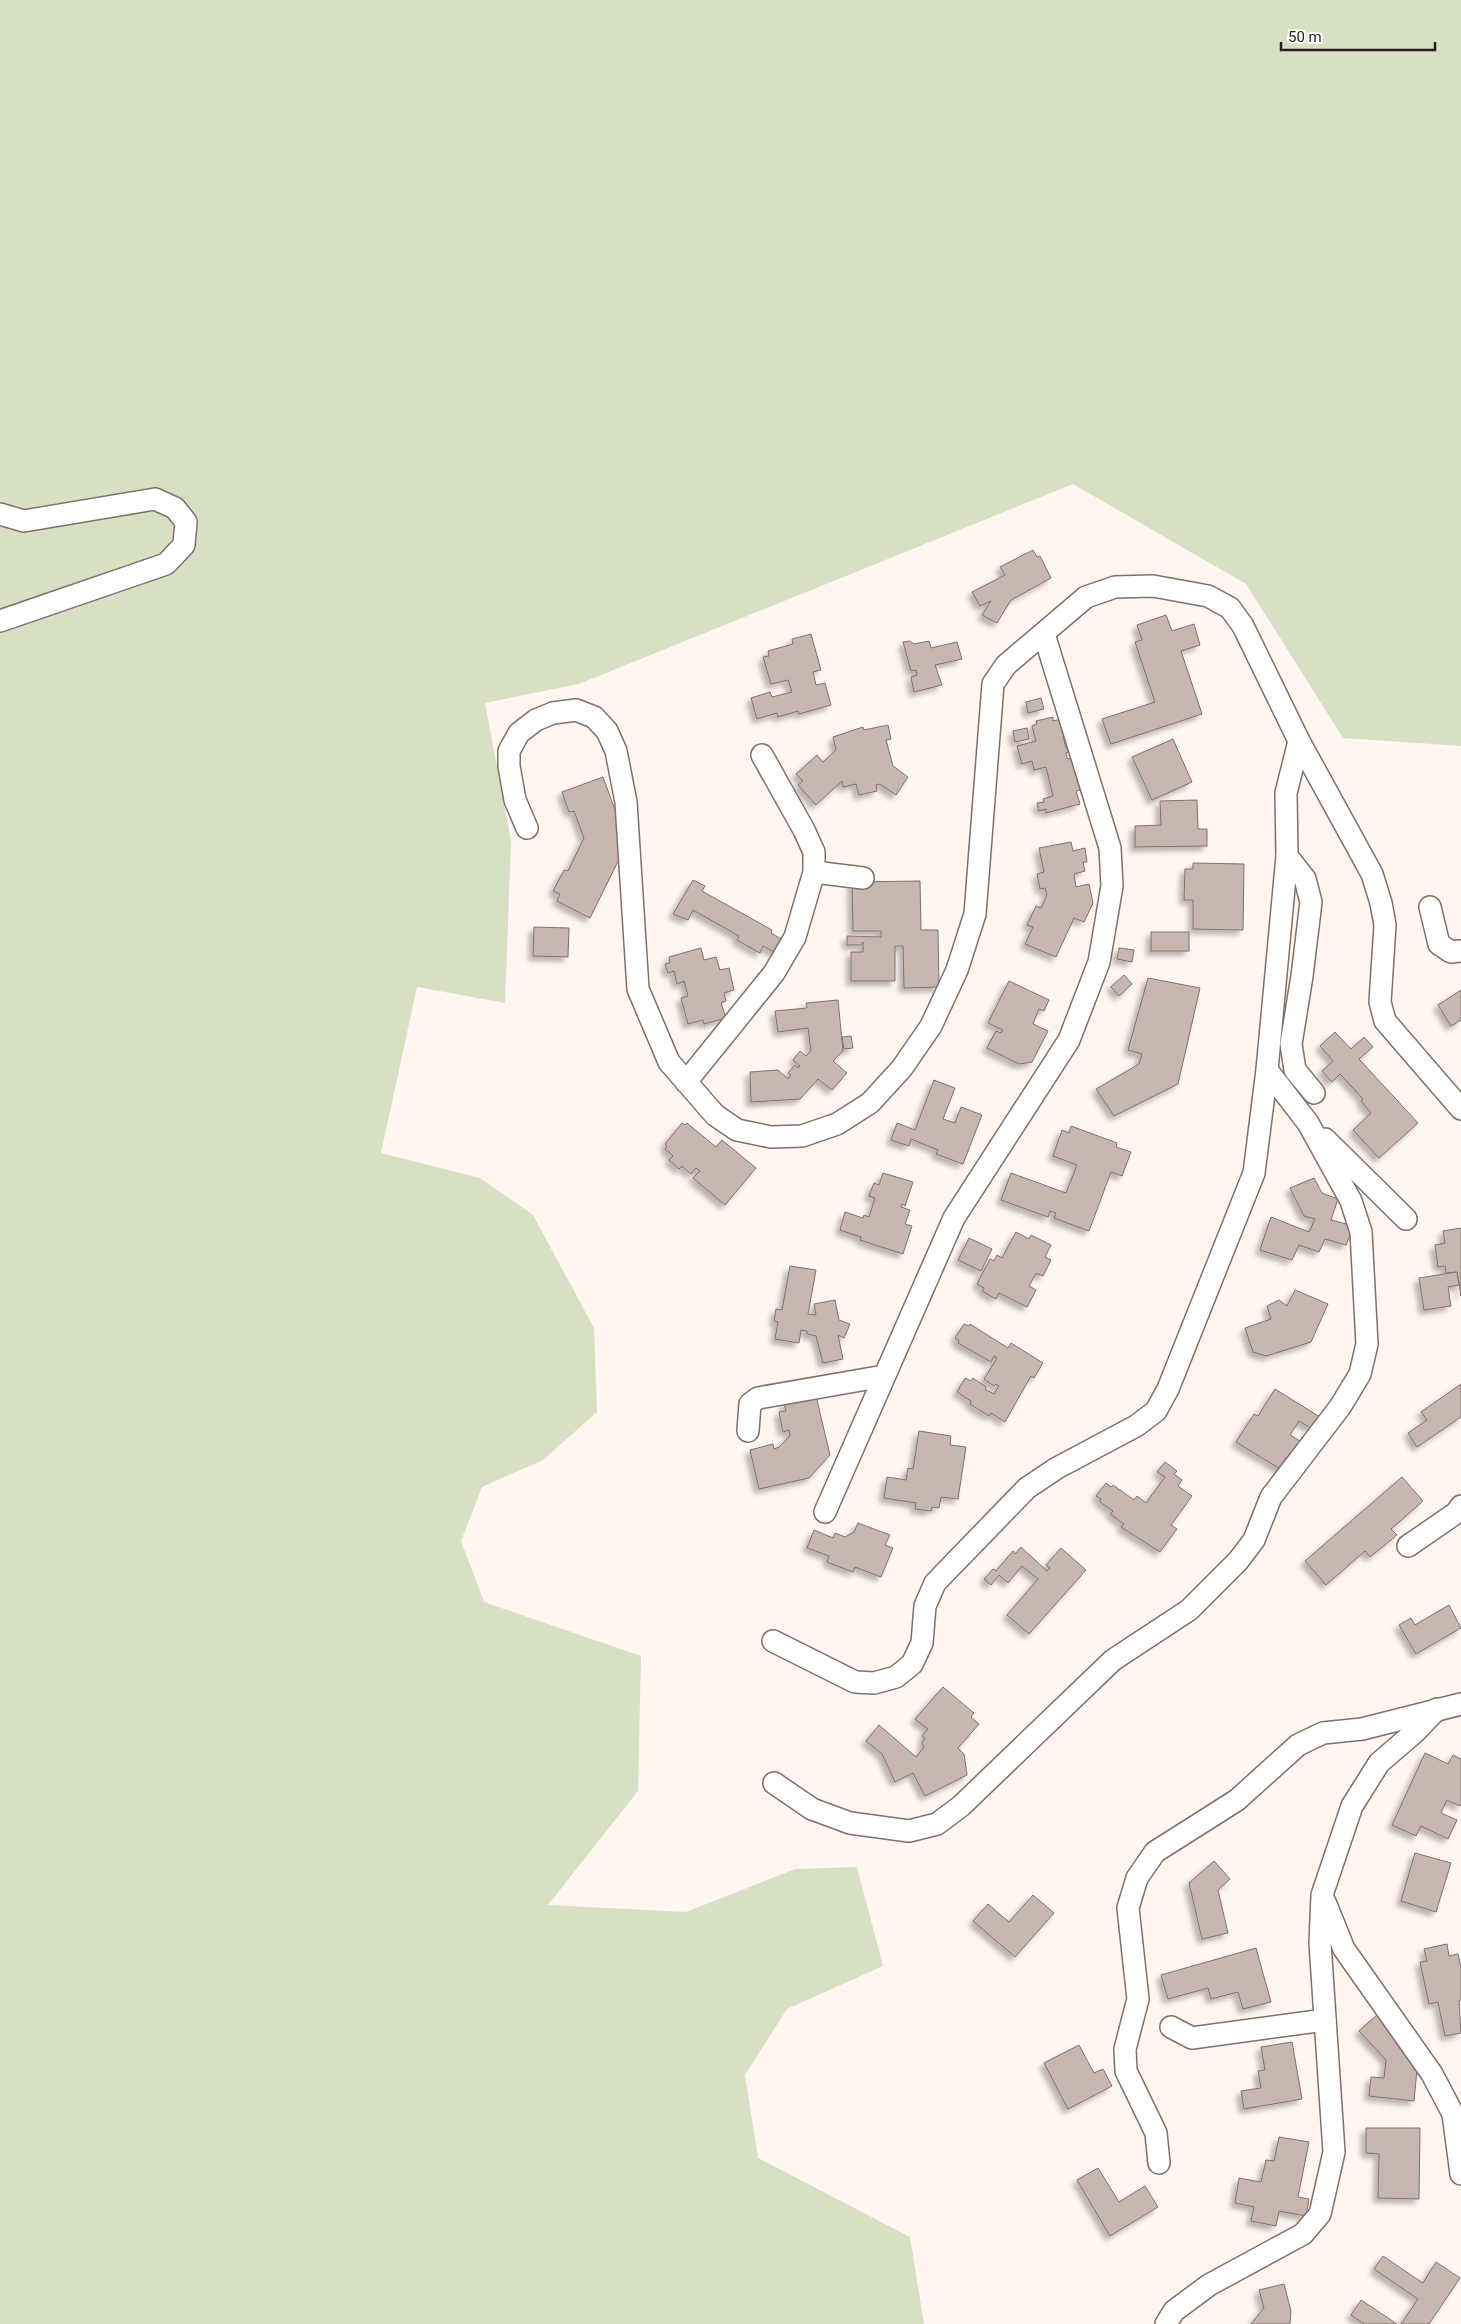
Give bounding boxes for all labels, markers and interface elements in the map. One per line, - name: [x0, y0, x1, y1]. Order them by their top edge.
- scale bar: [1281, 20, 1435, 52]
- text: 50 m: [1288, 28, 1322, 46]

